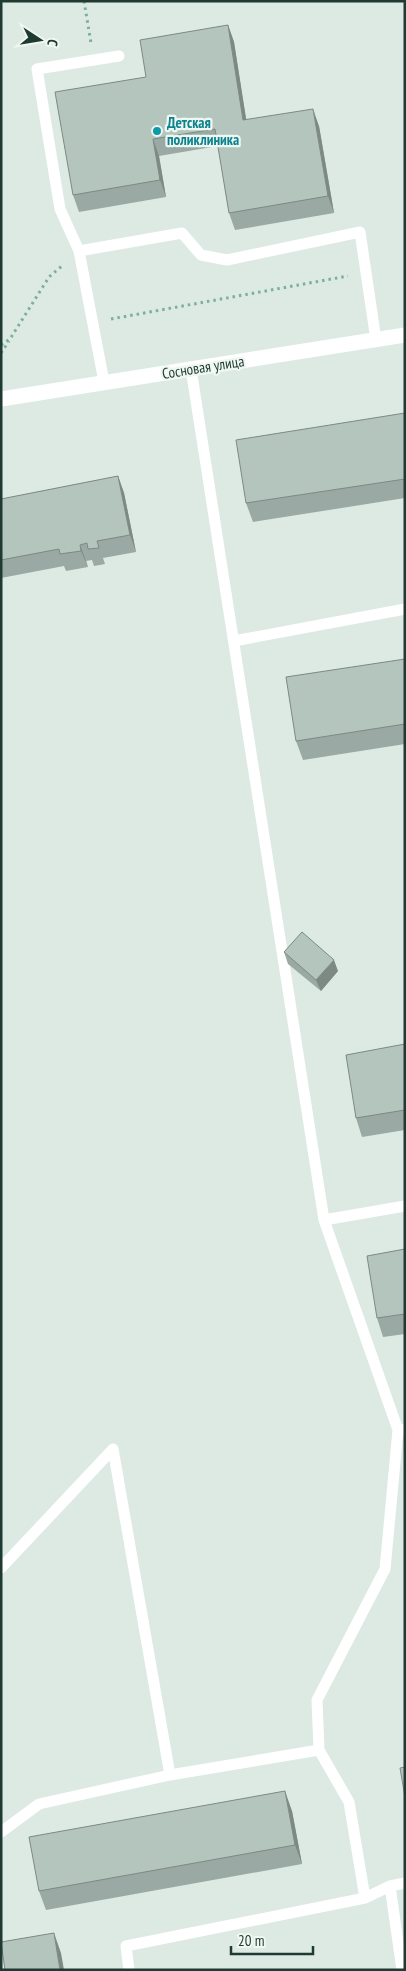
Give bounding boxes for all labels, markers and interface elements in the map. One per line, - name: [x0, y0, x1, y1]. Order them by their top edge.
- north arrow: [15, 15, 65, 65]
- text: С: [43, 38, 62, 48]
- place label: Детская поликлиника: [167, 113, 239, 149]
- marker: Детская поликлиника: [151, 125, 163, 137]
- street label: Сосновая улица: [161, 351, 245, 383]
- scale bar: [231, 1924, 314, 1956]
- text: 20 m: [238, 1931, 264, 1950]

